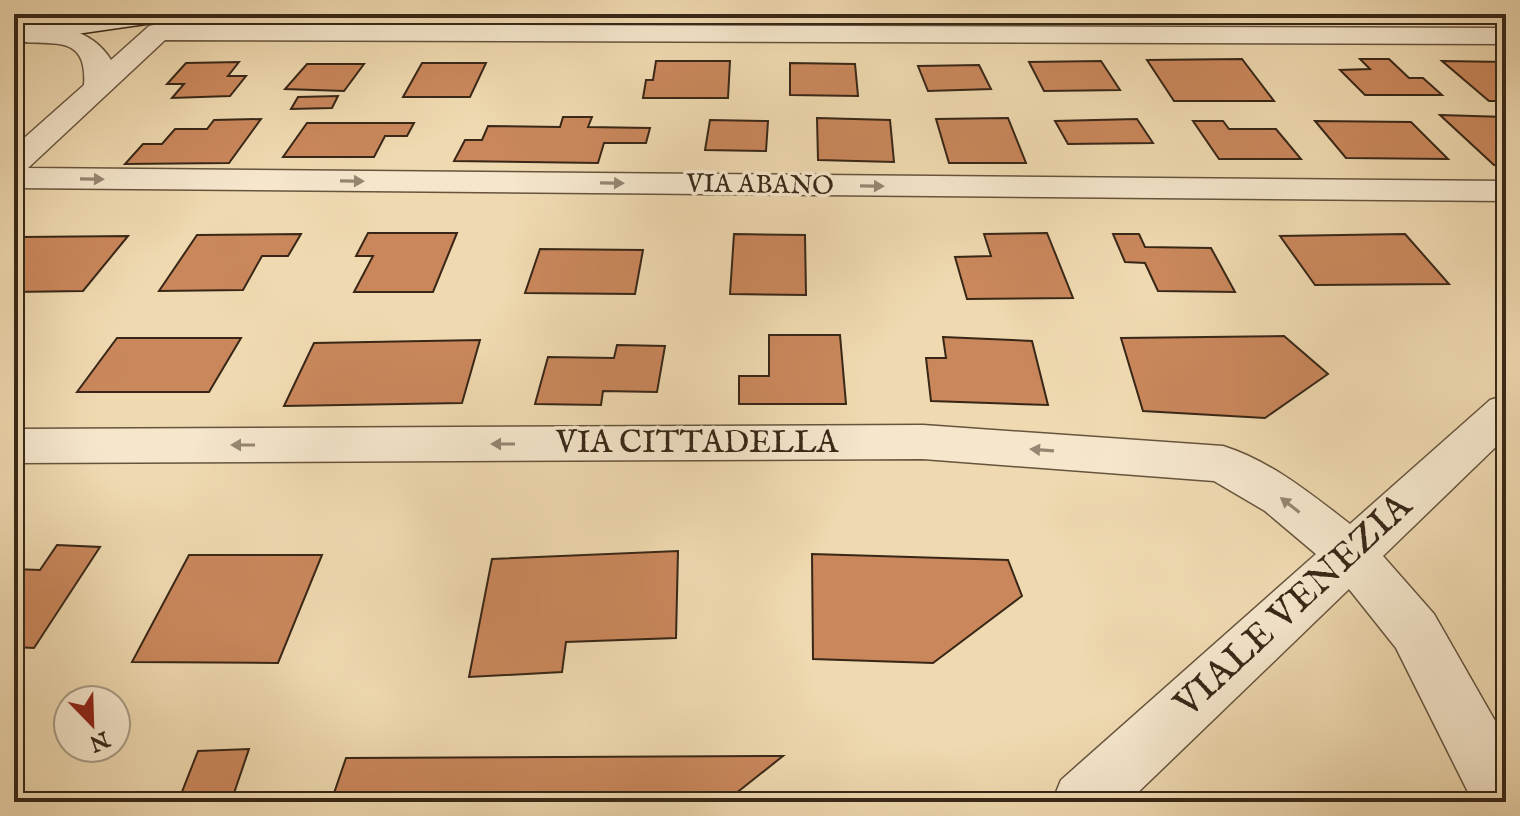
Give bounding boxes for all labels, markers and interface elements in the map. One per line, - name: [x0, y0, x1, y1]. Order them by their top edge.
- street label: VIA ABANO: [685, 167, 834, 203]
- one-way arrow: [80, 173, 105, 185]
- one-way arrow: [340, 175, 365, 187]
- one-way arrow: [600, 177, 625, 190]
- one-way arrow: [860, 180, 885, 192]
- street label: VIA CITTADELLA: [555, 423, 840, 464]
- one-way arrow: [490, 438, 515, 450]
- one-way arrow: [230, 439, 255, 451]
- one-way arrow: [1029, 443, 1054, 456]
- street label: VIALE VENEZIA: [1164, 483, 1424, 729]
- one-way arrow: [1280, 497, 1300, 514]
- north arrow: [52, 684, 132, 764]
- text: N: [85, 724, 114, 757]

